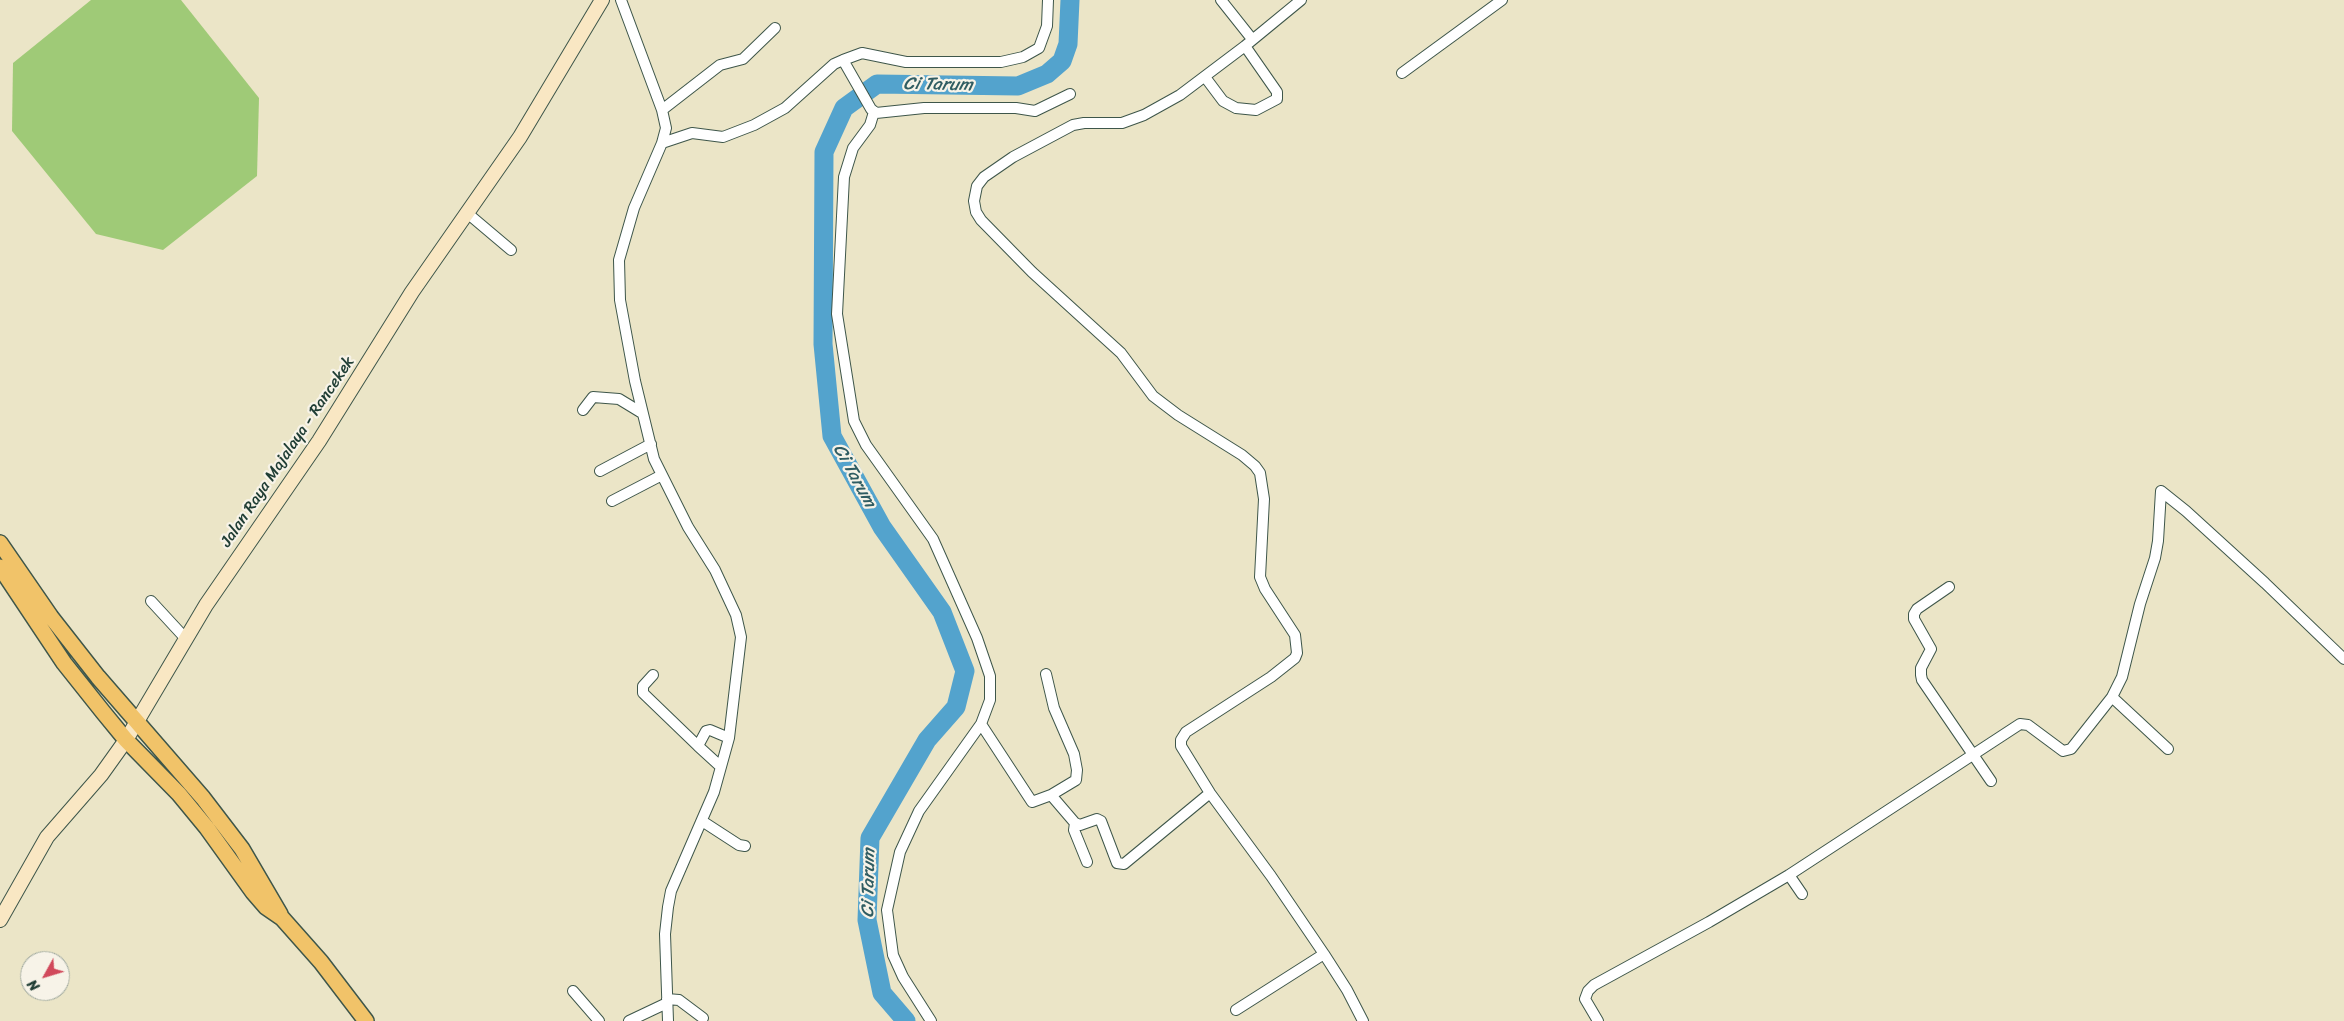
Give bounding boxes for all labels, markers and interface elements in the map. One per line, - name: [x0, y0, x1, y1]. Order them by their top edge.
- water label: Ci Tarum: [903, 74, 973, 96]
- street label: Jalan Raya Majalaya - Rancekek: [217, 353, 359, 551]
- water label: Ci Tarum: [828, 441, 880, 511]
- water label: Ci Tarum: [858, 848, 880, 918]
- north arrow: [20, 951, 70, 1001]
- text: N: [21, 973, 47, 997]

